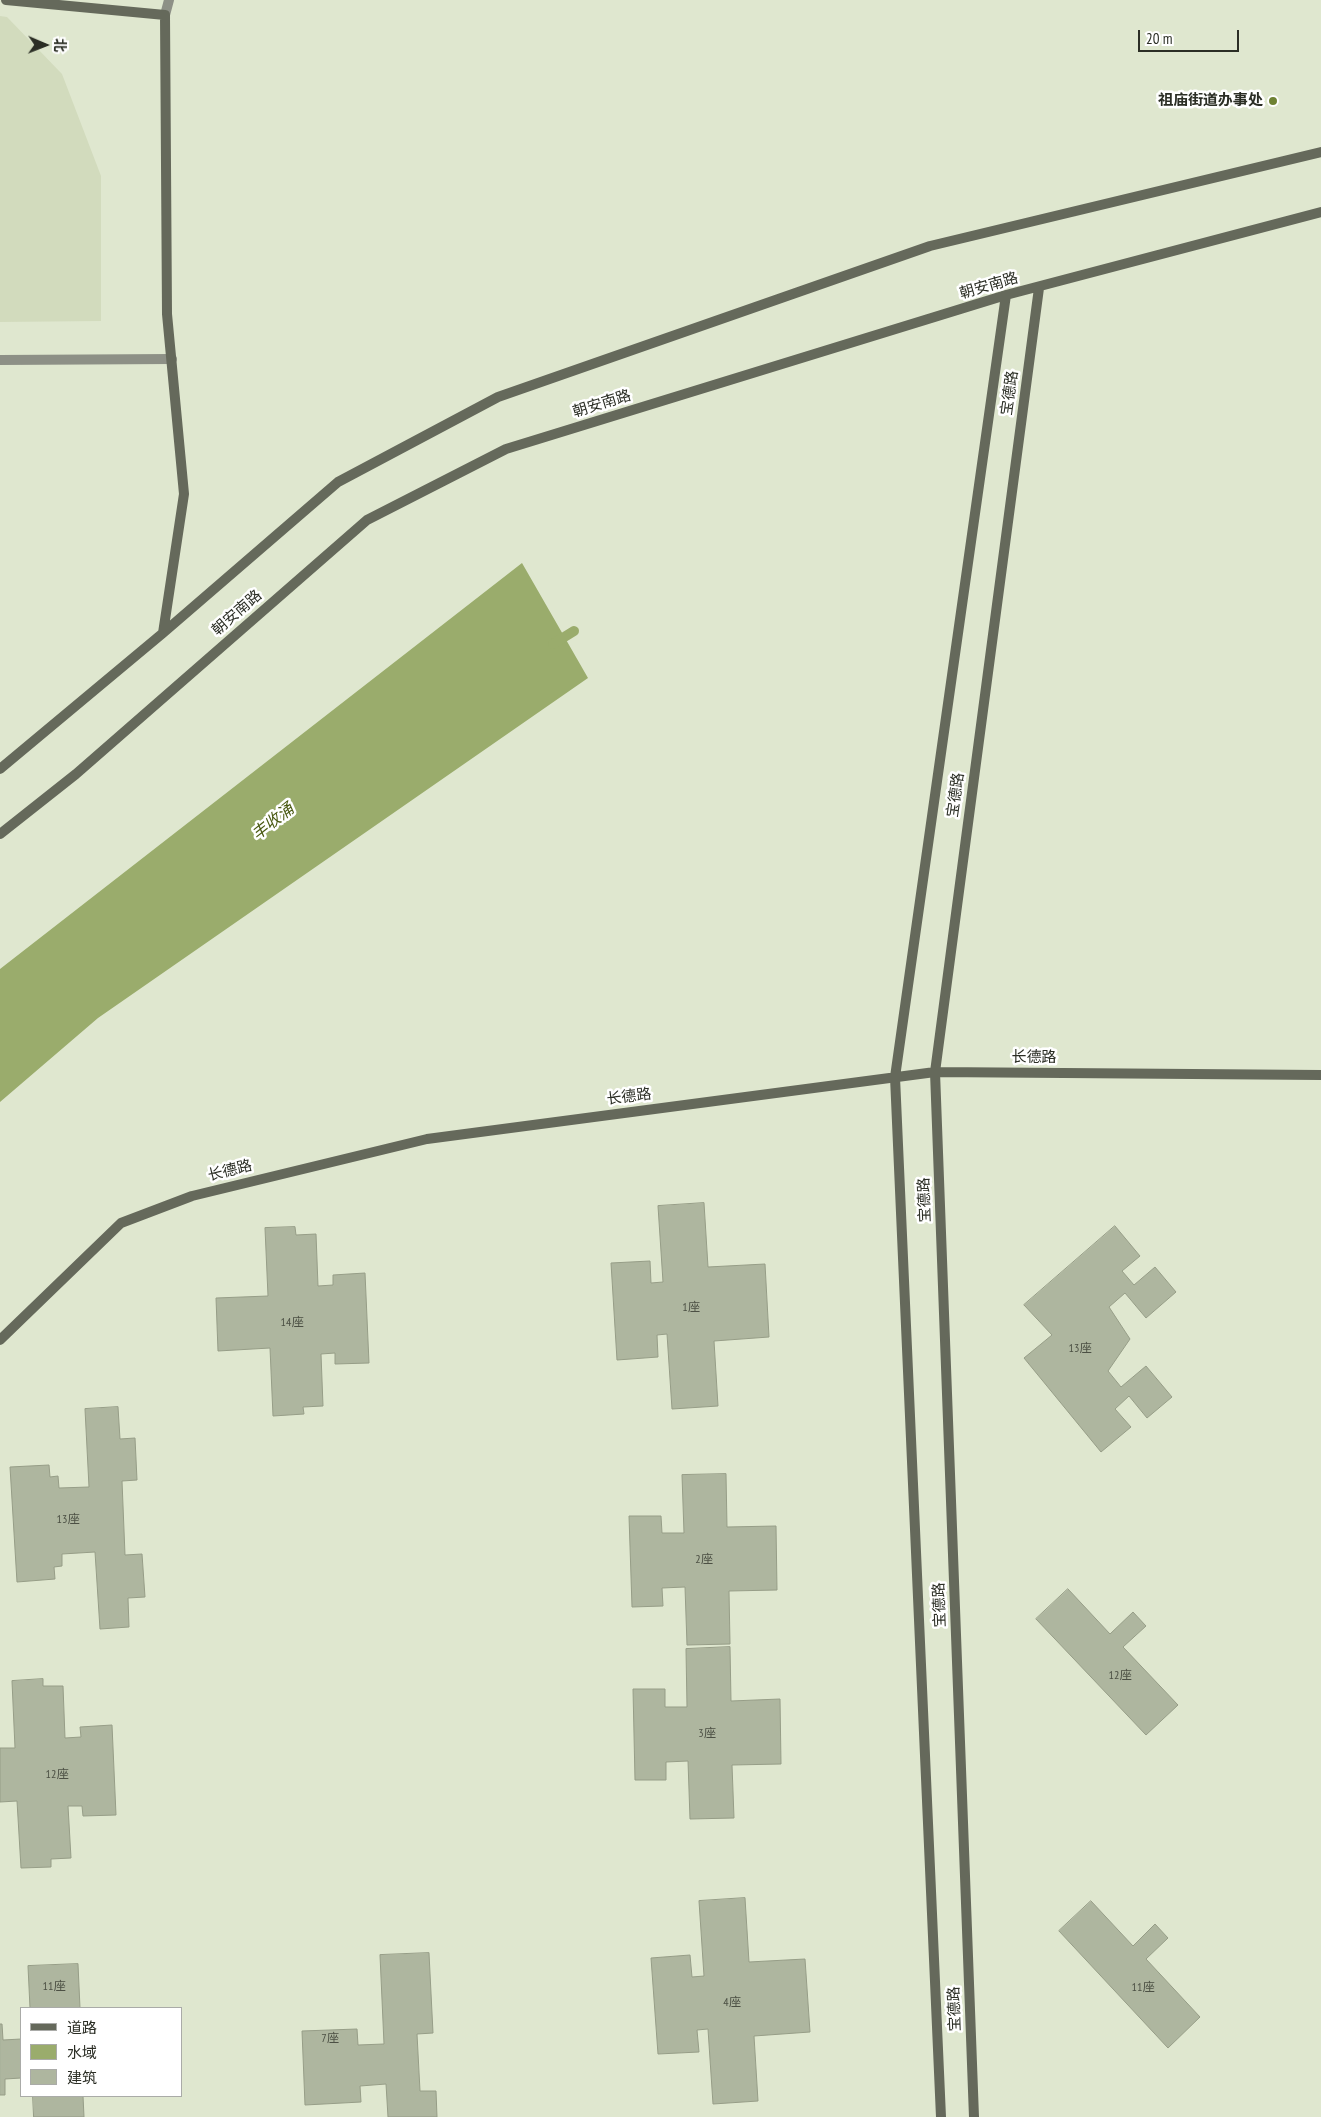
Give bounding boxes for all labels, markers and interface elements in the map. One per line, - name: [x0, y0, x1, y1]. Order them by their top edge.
- north arrow: [20, 20, 70, 70]
- scale bar: [1141, 20, 1242, 52]
- text: 20 m: [1146, 29, 1172, 48]
- text: 北: [51, 38, 69, 52]
- place label: 祖庙街道办事处: [1158, 92, 1263, 110]
- marker: 祖庙街道办事处: [1267, 95, 1279, 107]
- street label: 朝安南路: [958, 269, 1020, 303]
- street label: 宝德路: [998, 369, 1022, 417]
- street label: 朝安南路: [571, 387, 633, 421]
- street label: 朝安南路: [208, 587, 266, 639]
- street label: 宝德路: [944, 771, 968, 819]
- water label: 丰收涌: [248, 800, 298, 844]
- street label: 长德路: [1012, 1049, 1056, 1067]
- street label: 长德路: [606, 1085, 652, 1109]
- street label: 长德路: [206, 1157, 254, 1185]
- street label: 宝德路: [915, 1177, 935, 1223]
- house number: 1座: [682, 1301, 700, 1315]
- house number: 14座: [281, 1316, 303, 1330]
- house number: 13座: [1069, 1342, 1091, 1356]
- house number: 13座: [57, 1513, 79, 1527]
- house number: 2座: [695, 1553, 713, 1567]
- street label: 宝德路: [930, 1582, 950, 1628]
- house number: 12座: [1109, 1669, 1131, 1683]
- house number: 3座: [698, 1727, 716, 1741]
- house number: 12座: [46, 1768, 68, 1782]
- house number: 11座: [43, 1980, 65, 1994]
- house number: 11座: [1132, 1981, 1154, 1995]
- street label: 宝德路: [945, 1986, 965, 2032]
- house number: 4座: [723, 1996, 741, 2010]
- legend: [20, 2007, 182, 2097]
- text: 道路: [67, 2018, 97, 2037]
- house number: 7座: [321, 2032, 339, 2046]
- text: 水域: [67, 2043, 97, 2062]
- text: 建筑: [67, 2068, 97, 2087]

